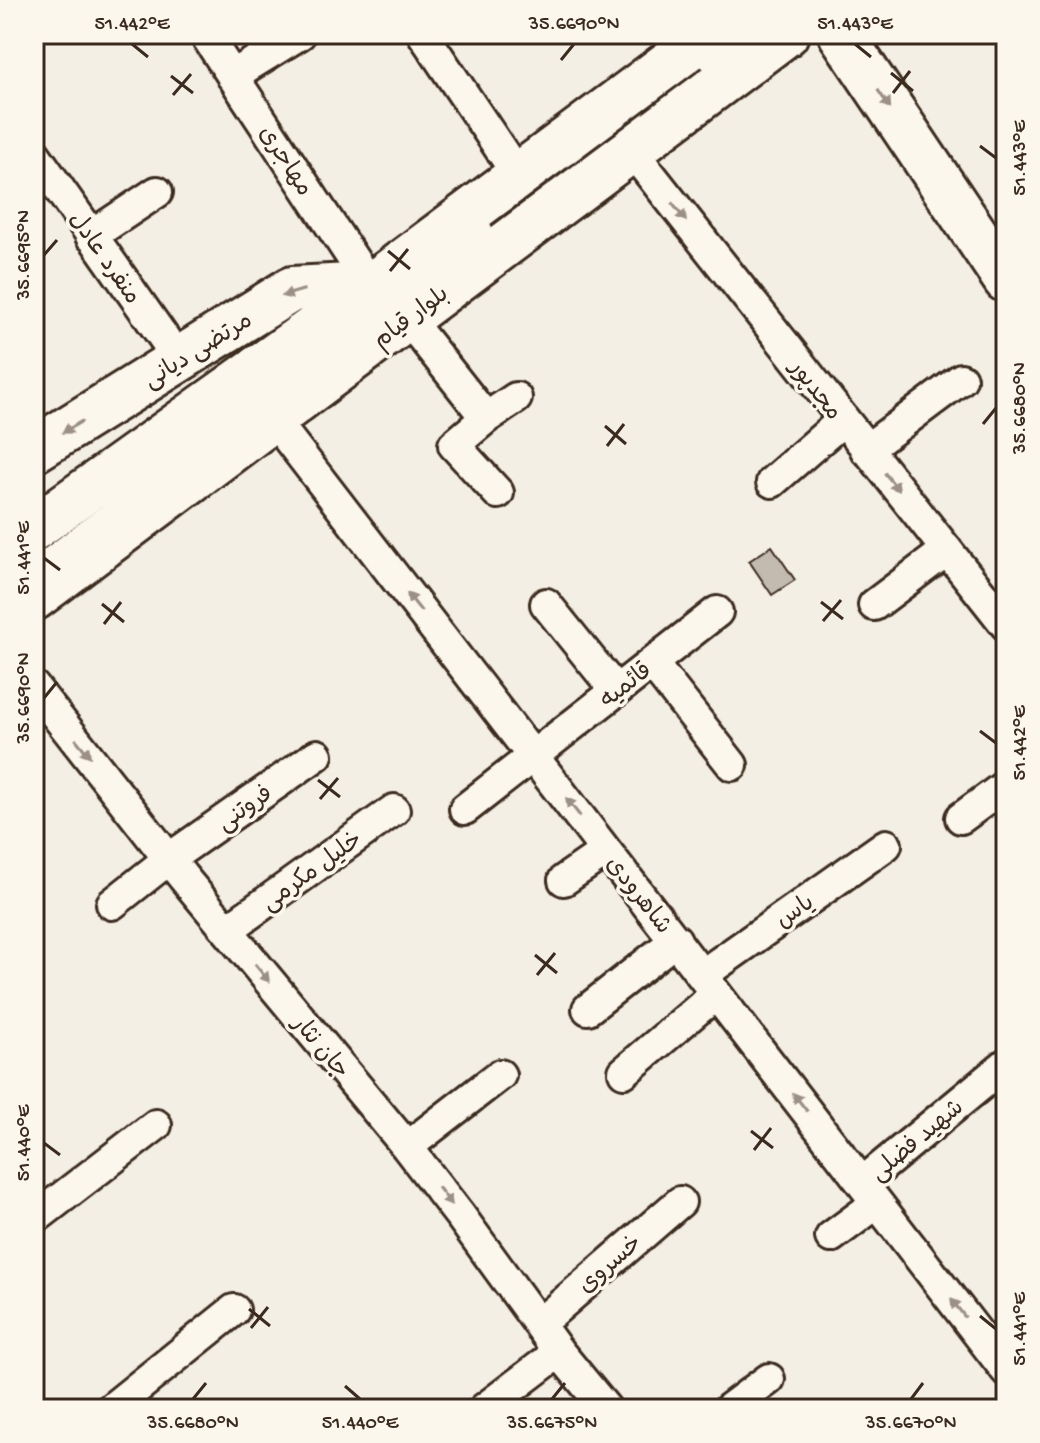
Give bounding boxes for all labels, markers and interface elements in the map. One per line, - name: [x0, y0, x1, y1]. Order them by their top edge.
- text: 51.442°E: [94, 14, 171, 37]
- text: 35.6690°N: [528, 14, 619, 37]
- text: 51.443°E: [817, 14, 894, 37]
- one-way arrow: [877, 88, 892, 109]
- text: 51.443°E: [1010, 119, 1033, 196]
- street label: مهاجری: [251, 121, 318, 203]
- one-way arrow: [670, 202, 687, 222]
- street label: منفرد عادل: [61, 207, 146, 311]
- text: 35.6695°N: [14, 210, 37, 301]
- street label: بلوار قیام: [369, 281, 456, 357]
- one-way arrow: [281, 287, 305, 300]
- street label: مرتضی دیانی: [139, 307, 259, 397]
- street label: مجدپور: [780, 353, 847, 427]
- text: 35.6680°N: [1010, 362, 1033, 455]
- one-way arrow: [61, 419, 83, 433]
- one-way arrow: [883, 472, 900, 492]
- text: 51.441°E: [14, 520, 37, 595]
- one-way arrow: [406, 591, 422, 612]
- text: 35.6690°N: [14, 653, 37, 744]
- street label: قائمیه: [595, 658, 659, 716]
- text: 51.442°E: [1010, 704, 1033, 781]
- one-way arrow: [74, 738, 91, 758]
- street label: فروتنی: [213, 780, 279, 839]
- one-way arrow: [565, 797, 581, 817]
- street label: خلیل مکرمی: [257, 827, 369, 919]
- street label: شاهرودی: [598, 851, 677, 941]
- street label: یاس: [771, 889, 821, 936]
- one-way arrow: [254, 963, 270, 983]
- street label: جان نثار: [283, 1009, 354, 1086]
- one-way arrow: [792, 1092, 808, 1112]
- street label: شهید فضلی: [866, 1094, 971, 1189]
- text: 51.440°E: [14, 1103, 37, 1181]
- one-way arrow: [436, 1186, 452, 1206]
- street label: خسروی: [573, 1230, 649, 1301]
- text: 51.441°E: [1010, 1291, 1033, 1366]
- one-way arrow: [951, 1298, 967, 1318]
- text: 35.6680°N: [146, 1413, 239, 1436]
- text: 51.440°E: [322, 1413, 400, 1436]
- text: 35.6675°N: [506, 1413, 597, 1436]
- text: 35.6670°N: [864, 1413, 957, 1436]

